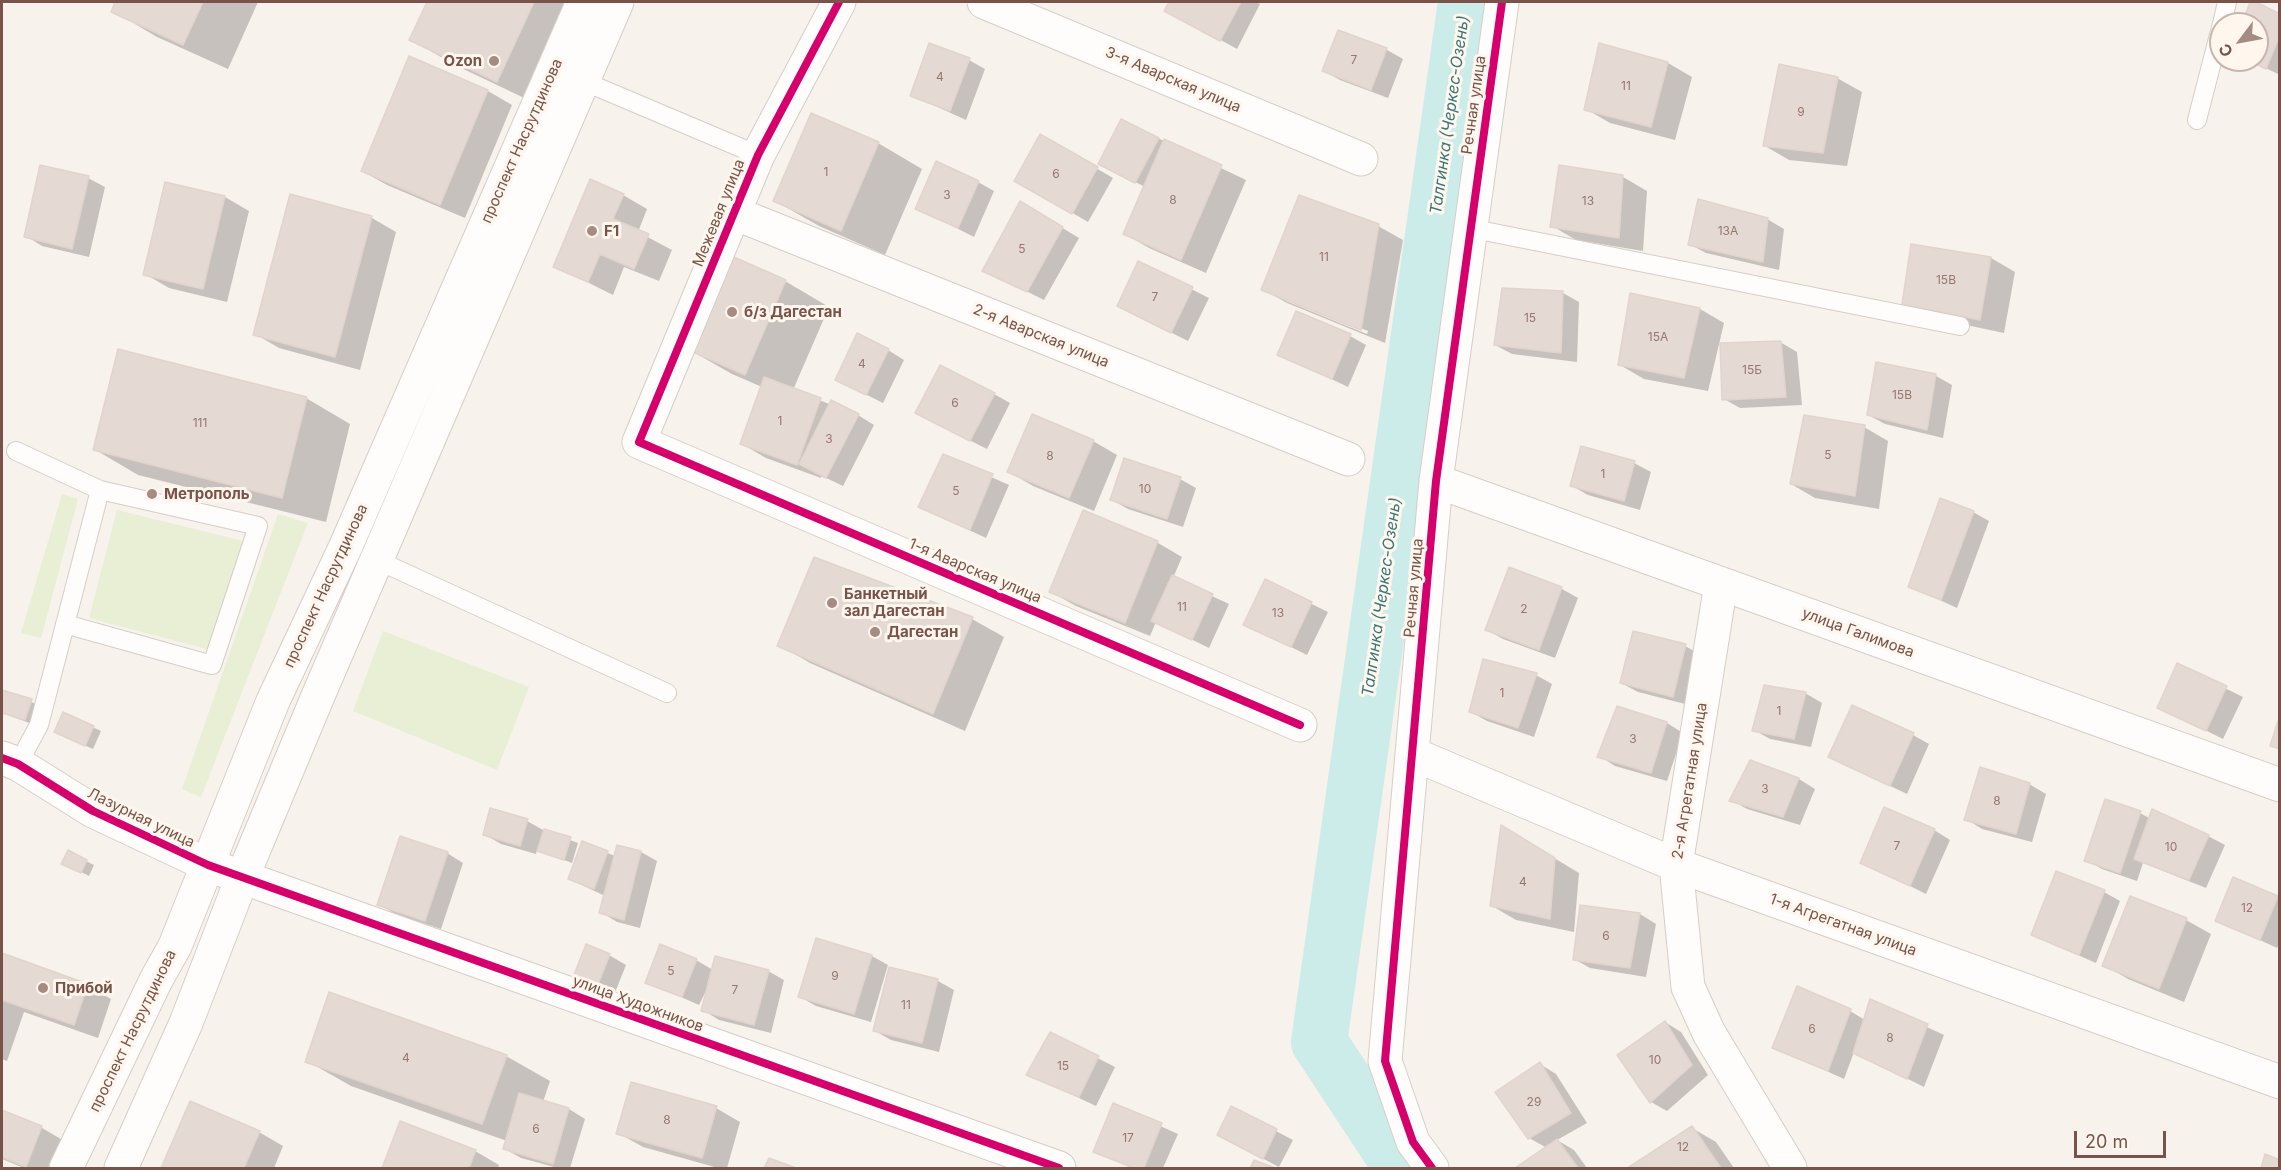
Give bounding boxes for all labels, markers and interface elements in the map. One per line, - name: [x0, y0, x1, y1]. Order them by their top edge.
- north arrow: [2209, 12, 2269, 72]
- water label: Талгинка (Черкес-Озень): [1427, 14, 1473, 216]
- text: С: [2214, 40, 2237, 61]
- street label: 3-я Аварская улица: [1103, 43, 1243, 117]
- place label: Ozon: [444, 52, 482, 70]
- house number: 7: [1351, 53, 1357, 67]
- marker: Ozon: [487, 54, 501, 68]
- street label: Речная улица: [1458, 54, 1490, 156]
- street label: проспект Насрутдинова: [478, 56, 566, 226]
- house number: 4: [936, 70, 944, 84]
- house number: 11: [1621, 79, 1631, 93]
- house number: 9: [1797, 105, 1805, 119]
- street label: Межевая улица: [689, 157, 749, 269]
- house number: 1: [824, 165, 828, 179]
- house number: 6: [1052, 167, 1060, 181]
- house number: 3: [943, 188, 951, 202]
- house number: 8: [1169, 193, 1177, 207]
- house number: 13: [1582, 194, 1594, 208]
- place label: F1: [604, 222, 619, 240]
- marker: F1: [585, 224, 599, 238]
- house number: 13А: [1718, 224, 1738, 238]
- house number: 5: [1018, 242, 1026, 256]
- house number: 11: [1319, 250, 1329, 264]
- house number: 15В: [1936, 273, 1956, 287]
- house number: 7: [1152, 290, 1158, 304]
- street label: 2-я Аварская улица: [970, 300, 1112, 372]
- place label: б/з Дагестан: [744, 303, 842, 321]
- marker: б/з Дагестан: [725, 305, 739, 319]
- house number: 15: [1524, 311, 1536, 325]
- house number: 15А: [1648, 330, 1668, 344]
- house number: 4: [858, 357, 866, 371]
- house number: 15Б: [1742, 363, 1762, 377]
- house number: 15В: [1892, 388, 1912, 402]
- house number: 6: [951, 396, 959, 410]
- house number: 1: [778, 414, 782, 428]
- house number: 111: [193, 416, 207, 430]
- house number: 3: [825, 432, 833, 446]
- house number: 5: [1824, 448, 1832, 462]
- house number: 8: [1046, 449, 1054, 463]
- house number: 1: [1601, 467, 1605, 481]
- house number: 10: [1139, 482, 1151, 496]
- house number: 5: [952, 484, 960, 498]
- place label: Метрополь: [164, 485, 250, 503]
- marker: Метрополь: [145, 487, 159, 501]
- water label: Талгинка (Черкес-Озень): [1359, 496, 1405, 698]
- street label: проспект Насрутдинова: [280, 501, 372, 671]
- street label: 1-я Аварская улица: [906, 535, 1044, 607]
- street label: Речная улица: [1401, 538, 1427, 638]
- place label: Банкетный зал Дагестан: [844, 585, 945, 620]
- marker: Банкетный зал Дагестан: [825, 596, 839, 610]
- house number: 11: [1177, 600, 1187, 614]
- house number: 2: [1520, 602, 1528, 616]
- street label: улица Галимова: [1800, 604, 1916, 662]
- house number: 13: [1272, 606, 1284, 620]
- place label: Дагестан: [887, 623, 958, 641]
- marker: Дагестан: [868, 625, 882, 639]
- house number: 1: [1500, 686, 1504, 700]
- street label: 2-я Агрегатная улица: [1669, 701, 1711, 861]
- house number: 1: [1777, 704, 1781, 718]
- house number: 3: [1629, 732, 1637, 746]
- house number: 3: [1761, 782, 1769, 796]
- street label: Лазурная улица: [85, 784, 197, 852]
- house number: 8: [1993, 794, 2001, 808]
- house number: 7: [1894, 839, 1900, 853]
- house number: 10: [2165, 840, 2177, 854]
- house number: 4: [1519, 875, 1527, 889]
- street label: 1-я Агрегатная улица: [1767, 890, 1919, 960]
- house number: 12: [2241, 901, 2253, 915]
- house number: 6: [1602, 929, 1610, 943]
- street label: проспект Насрутдинова: [86, 947, 180, 1115]
- house number: 5: [667, 964, 675, 978]
- house number: 9: [831, 969, 839, 983]
- street label: улица Художников: [570, 972, 706, 1036]
- place label: Прибой: [55, 979, 113, 997]
- marker: Прибой: [36, 981, 50, 995]
- house number: 7: [732, 983, 738, 997]
- house number: 11: [901, 998, 911, 1012]
- house number: 6: [1808, 1022, 1816, 1036]
- house number: 8: [1886, 1031, 1894, 1045]
- house number: 4: [402, 1051, 410, 1065]
- house number: 10: [1649, 1053, 1661, 1067]
- house number: 15: [1057, 1059, 1069, 1073]
- house number: 29: [1527, 1095, 1541, 1109]
- house number: 8: [663, 1113, 671, 1127]
- scale bar: [2077, 1119, 2168, 1157]
- house number: 6: [532, 1122, 540, 1136]
- house number: 17: [1122, 1131, 1134, 1145]
- text: 20 m: [2085, 1131, 2128, 1152]
- house number: 12: [1677, 1140, 1689, 1154]

